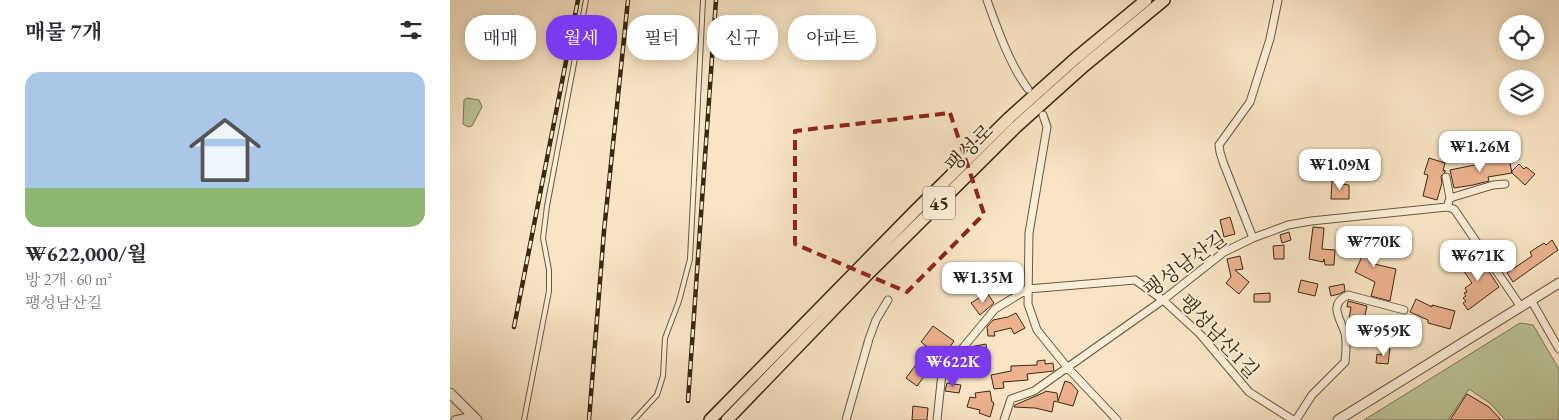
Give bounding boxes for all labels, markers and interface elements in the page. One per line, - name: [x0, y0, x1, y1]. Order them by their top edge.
- chip: 매매: [465, 15, 536, 60]
- chip: 월세: [546, 15, 617, 60]
- chip: 필터: [627, 15, 697, 60]
- chip: 신규: [707, 15, 778, 60]
- chip: 아파트: [788, 15, 876, 60]
- map controls: [1499, 15, 1544, 115]
- button: locate: [1499, 15, 1544, 60]
- icon: filters: [397, 16, 425, 44]
- text: 매물 7개: [25, 18, 102, 45]
- button: layers: [1499, 70, 1544, 115]
- icon: home: [180, 105, 270, 195]
- street label: 팽성로: [939, 118, 999, 178]
- pin: ₩1.26M: [1439, 130, 1521, 173]
- text: ₩1.26M: [1450, 136, 1510, 157]
- pin: ₩1.09M: [1299, 148, 1381, 191]
- text: ₩1.09M: [1310, 154, 1370, 175]
- road number: 45: [923, 187, 955, 220]
- street label: 팽성남산길: [1138, 225, 1232, 303]
- pin: ₩770K: [1339, 226, 1409, 268]
- text: ₩770K: [1347, 231, 1401, 252]
- text: ₩622,000/월: [25, 240, 147, 267]
- pin: ₩671K: [1443, 240, 1513, 282]
- text: ₩671K: [1451, 245, 1505, 266]
- pin: ₩1.35M: [942, 262, 1024, 304]
- text: ₩1.35M: [953, 267, 1013, 288]
- text: 방 2개 · 60 m²: [25, 269, 112, 290]
- street label: 팽성남산1길: [1173, 288, 1265, 384]
- text: 팽성남산길: [25, 292, 102, 313]
- pin: ₩959K: [1349, 314, 1419, 357]
- text: ₩959K: [1357, 320, 1411, 341]
- pin: ₩622K: [918, 346, 988, 388]
- text: ₩622K: [926, 351, 980, 372]

